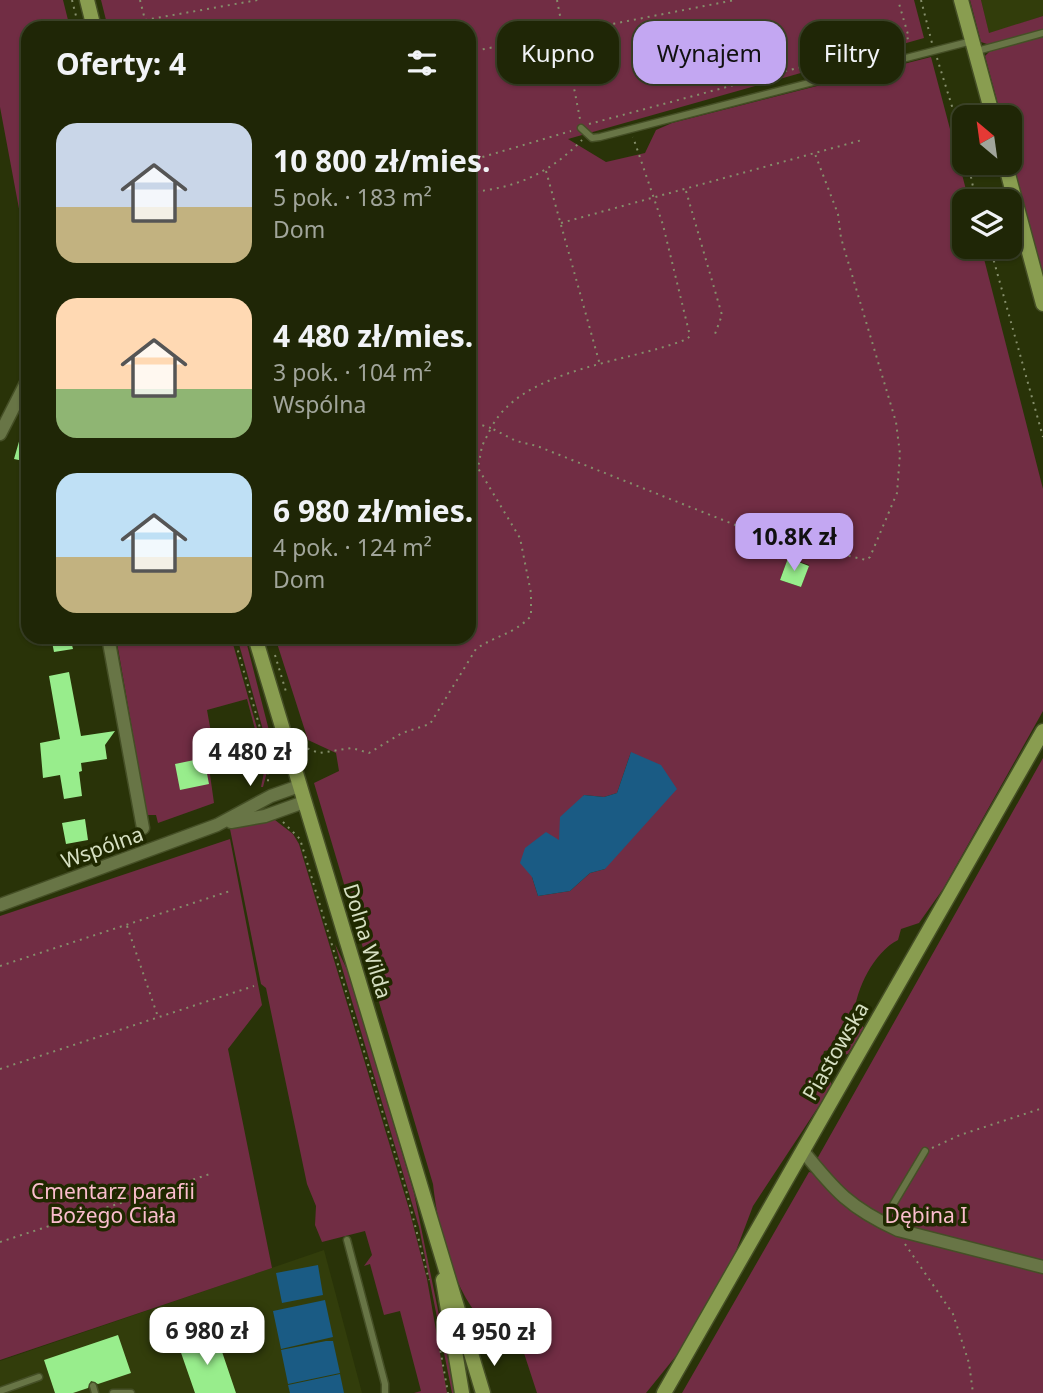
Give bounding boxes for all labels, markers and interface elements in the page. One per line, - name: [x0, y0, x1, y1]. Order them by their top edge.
- chip: Kupno: [497, 21, 619, 84]
- chip: Wynajem: [633, 21, 786, 84]
- chip: Filtry: [800, 21, 904, 84]
- text: Oferty: 4: [56, 43, 186, 84]
- icon: filters: [403, 44, 441, 82]
- north arrow: [952, 105, 1022, 175]
- map controls: [952, 105, 1022, 259]
- text: 10 800 zł/mies.: [273, 140, 490, 181]
- icon: home: [112, 151, 196, 235]
- text: 5 pok. · 183 m²: [273, 181, 432, 213]
- button: layers: [952, 189, 1022, 259]
- text: Dom: [273, 213, 325, 245]
- text: 4 480 zł/mies.: [273, 315, 473, 356]
- icon: home: [112, 326, 196, 410]
- text: 3 pok. · 104 m²: [273, 356, 432, 388]
- text: Wspólna: [273, 388, 366, 420]
- text: 6 980 zł/mies.: [273, 490, 473, 531]
- icon: home: [112, 501, 196, 585]
- pin: 10.8K zł: [722, 514, 866, 573]
- text: 10.8K zł: [751, 520, 837, 552]
- text: 4 pok. · 124 m²: [273, 531, 432, 563]
- text: Dom: [273, 563, 325, 595]
- pin: 4 480 zł: [178, 728, 322, 788]
- text: 4 480 zł: [209, 735, 291, 767]
- street label: Wspólna: [57, 819, 147, 875]
- street label: Dolna Wilda: [337, 880, 399, 1002]
- street label: Piastowska: [796, 997, 874, 1105]
- park label: Cmentarz parafii Bożego Ciała: [31, 1177, 195, 1229]
- park label: Dębina I: [885, 1201, 967, 1229]
- pin: 6 980 zł: [135, 1308, 279, 1367]
- pin: 4 950 zł: [422, 1308, 566, 1368]
- text: 6 980 zł: [166, 1314, 248, 1346]
- text: 4 950 zł: [453, 1315, 535, 1347]

